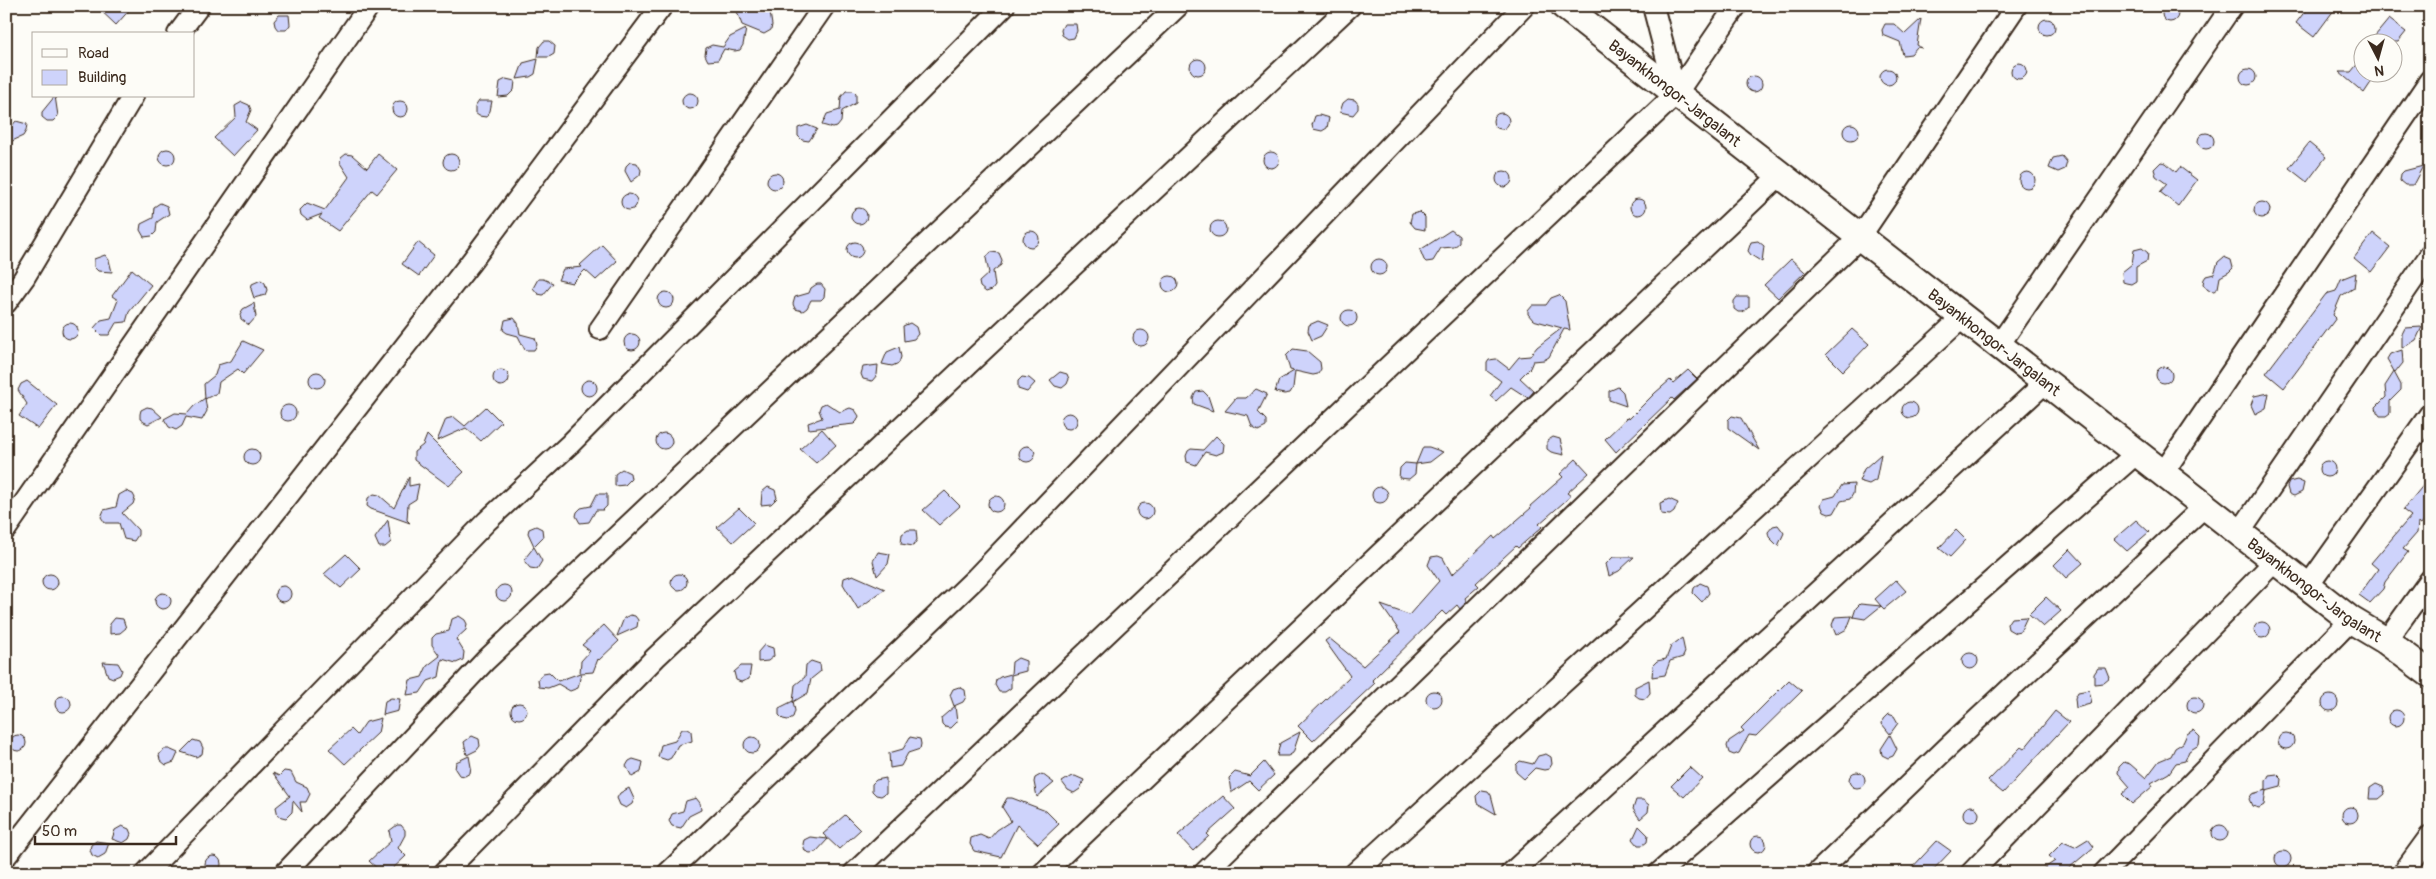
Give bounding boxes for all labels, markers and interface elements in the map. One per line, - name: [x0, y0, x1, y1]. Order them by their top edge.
- legend: [32, 32, 195, 98]
- north arrow: [2354, 32, 2404, 82]
- street label: Bayankhongor-Jargalant: [1604, 36, 1745, 152]
- text: Road: [78, 44, 109, 63]
- text: N: [2374, 61, 2385, 79]
- text: Building: [78, 68, 126, 87]
- street label: Bayankhongor-Jargalant: [1924, 285, 2065, 401]
- street label: Bayankhongor-Jargalant: [2243, 534, 2385, 647]
- scale bar: [35, 814, 176, 846]
- text: 50 m: [42, 822, 77, 841]

